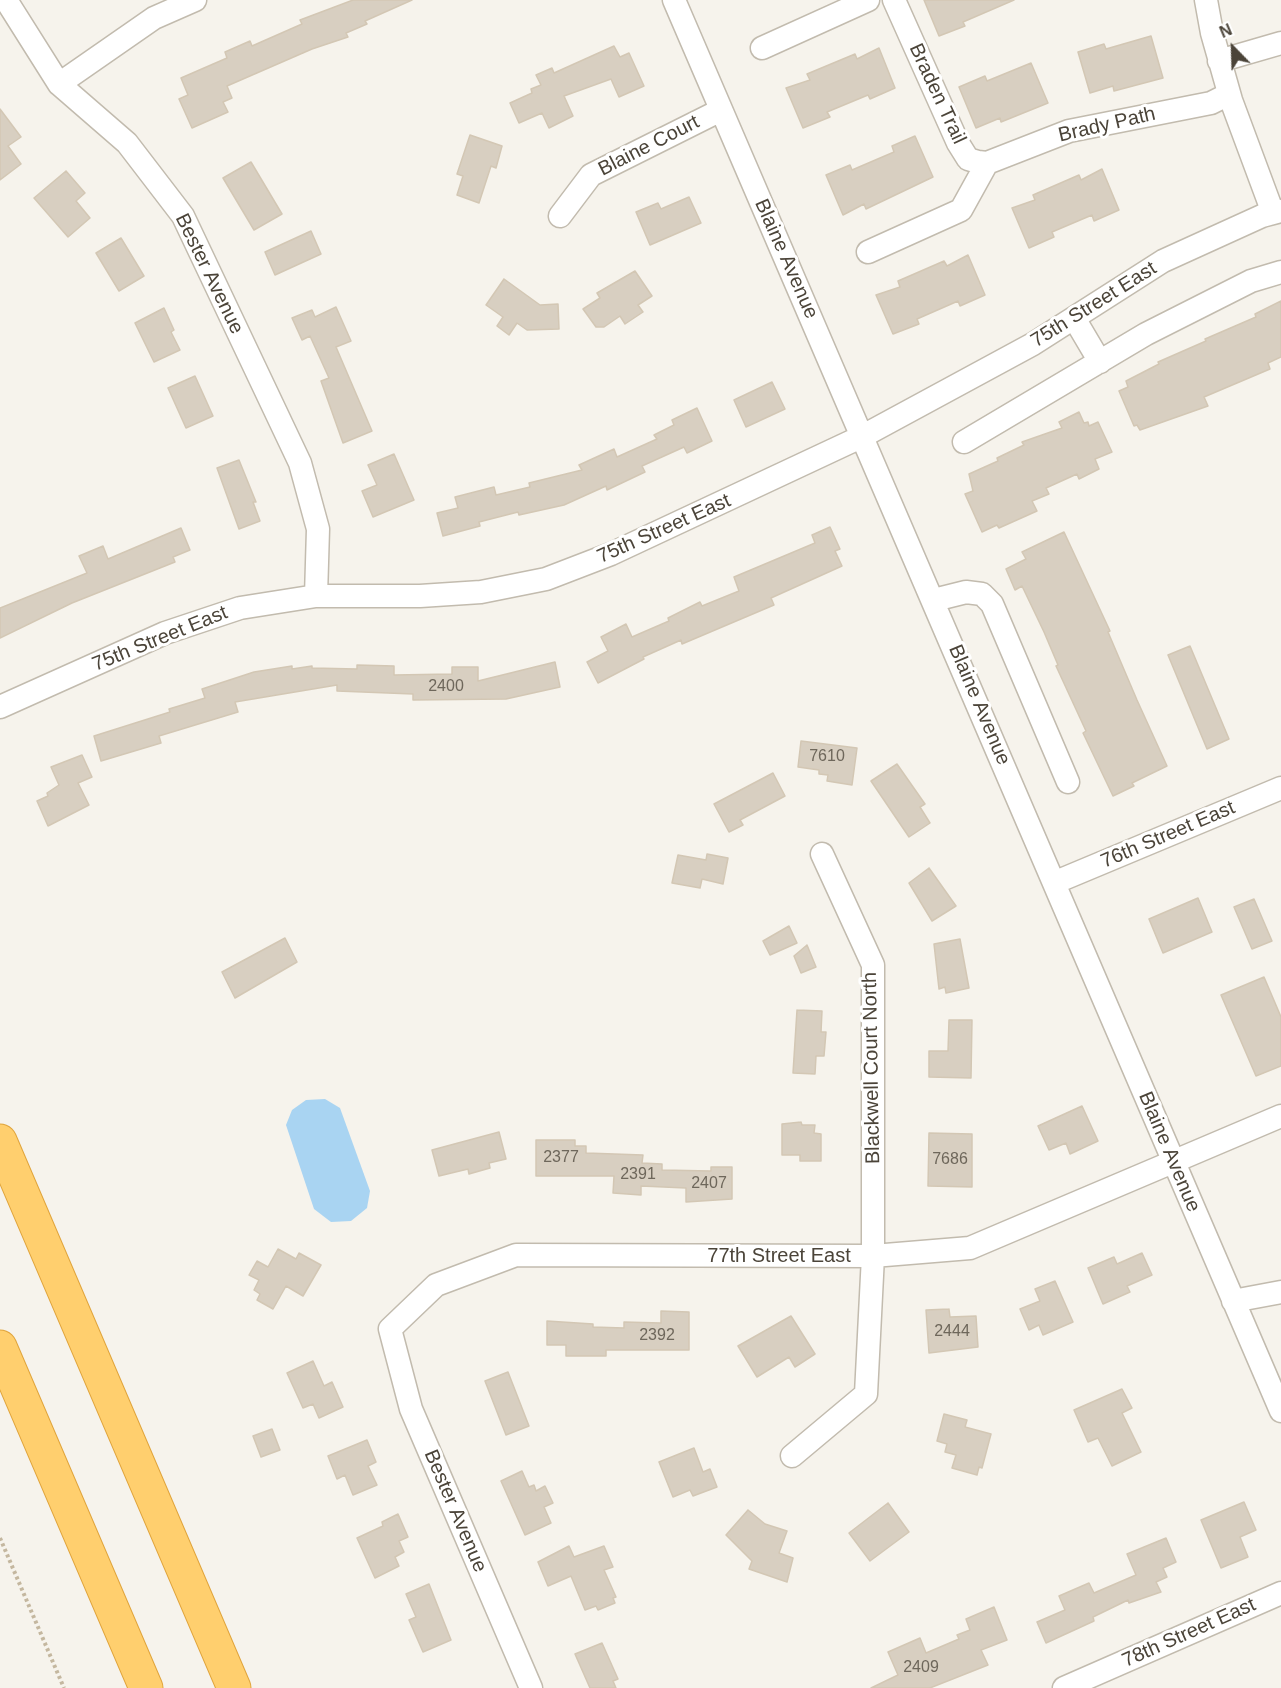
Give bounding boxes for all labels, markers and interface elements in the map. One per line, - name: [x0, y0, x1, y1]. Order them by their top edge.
- north arrow: [1203, 18, 1263, 78]
- text: N: [1217, 21, 1234, 41]
- street label: Braden Trail: [903, 40, 971, 148]
- street label: Brady Path: [1056, 102, 1158, 148]
- street label: Blaine Court: [595, 110, 703, 182]
- street label: Blaine Avenue: [749, 195, 823, 323]
- street label: Bester Avenue: [170, 210, 248, 338]
- street label: 75th Street East: [1027, 257, 1161, 353]
- street label: 75th Street East: [594, 489, 734, 569]
- street label: 75th Street East: [89, 601, 231, 677]
- street label: Blaine Avenue: [943, 641, 1015, 769]
- house number: 2400: [428, 677, 464, 697]
- house number: 7610: [809, 747, 845, 767]
- street label: 76th Street East: [1097, 796, 1239, 874]
- street label: Blackwell Court North: [858, 972, 886, 1164]
- street label: Blaine Avenue: [1133, 1088, 1205, 1216]
- house number: 2377: [543, 1148, 579, 1168]
- house number: 7686: [932, 1150, 968, 1170]
- house number: 2391: [620, 1165, 656, 1185]
- house number: 2407: [691, 1174, 727, 1194]
- street label: 77th Street East: [707, 1244, 851, 1268]
- house number: 2444: [934, 1322, 970, 1342]
- house number: 2392: [639, 1326, 675, 1346]
- street label: Bester Avenue: [418, 1446, 492, 1576]
- street label: 78th Street East: [1119, 1593, 1259, 1673]
- house number: 2409: [903, 1658, 939, 1678]

